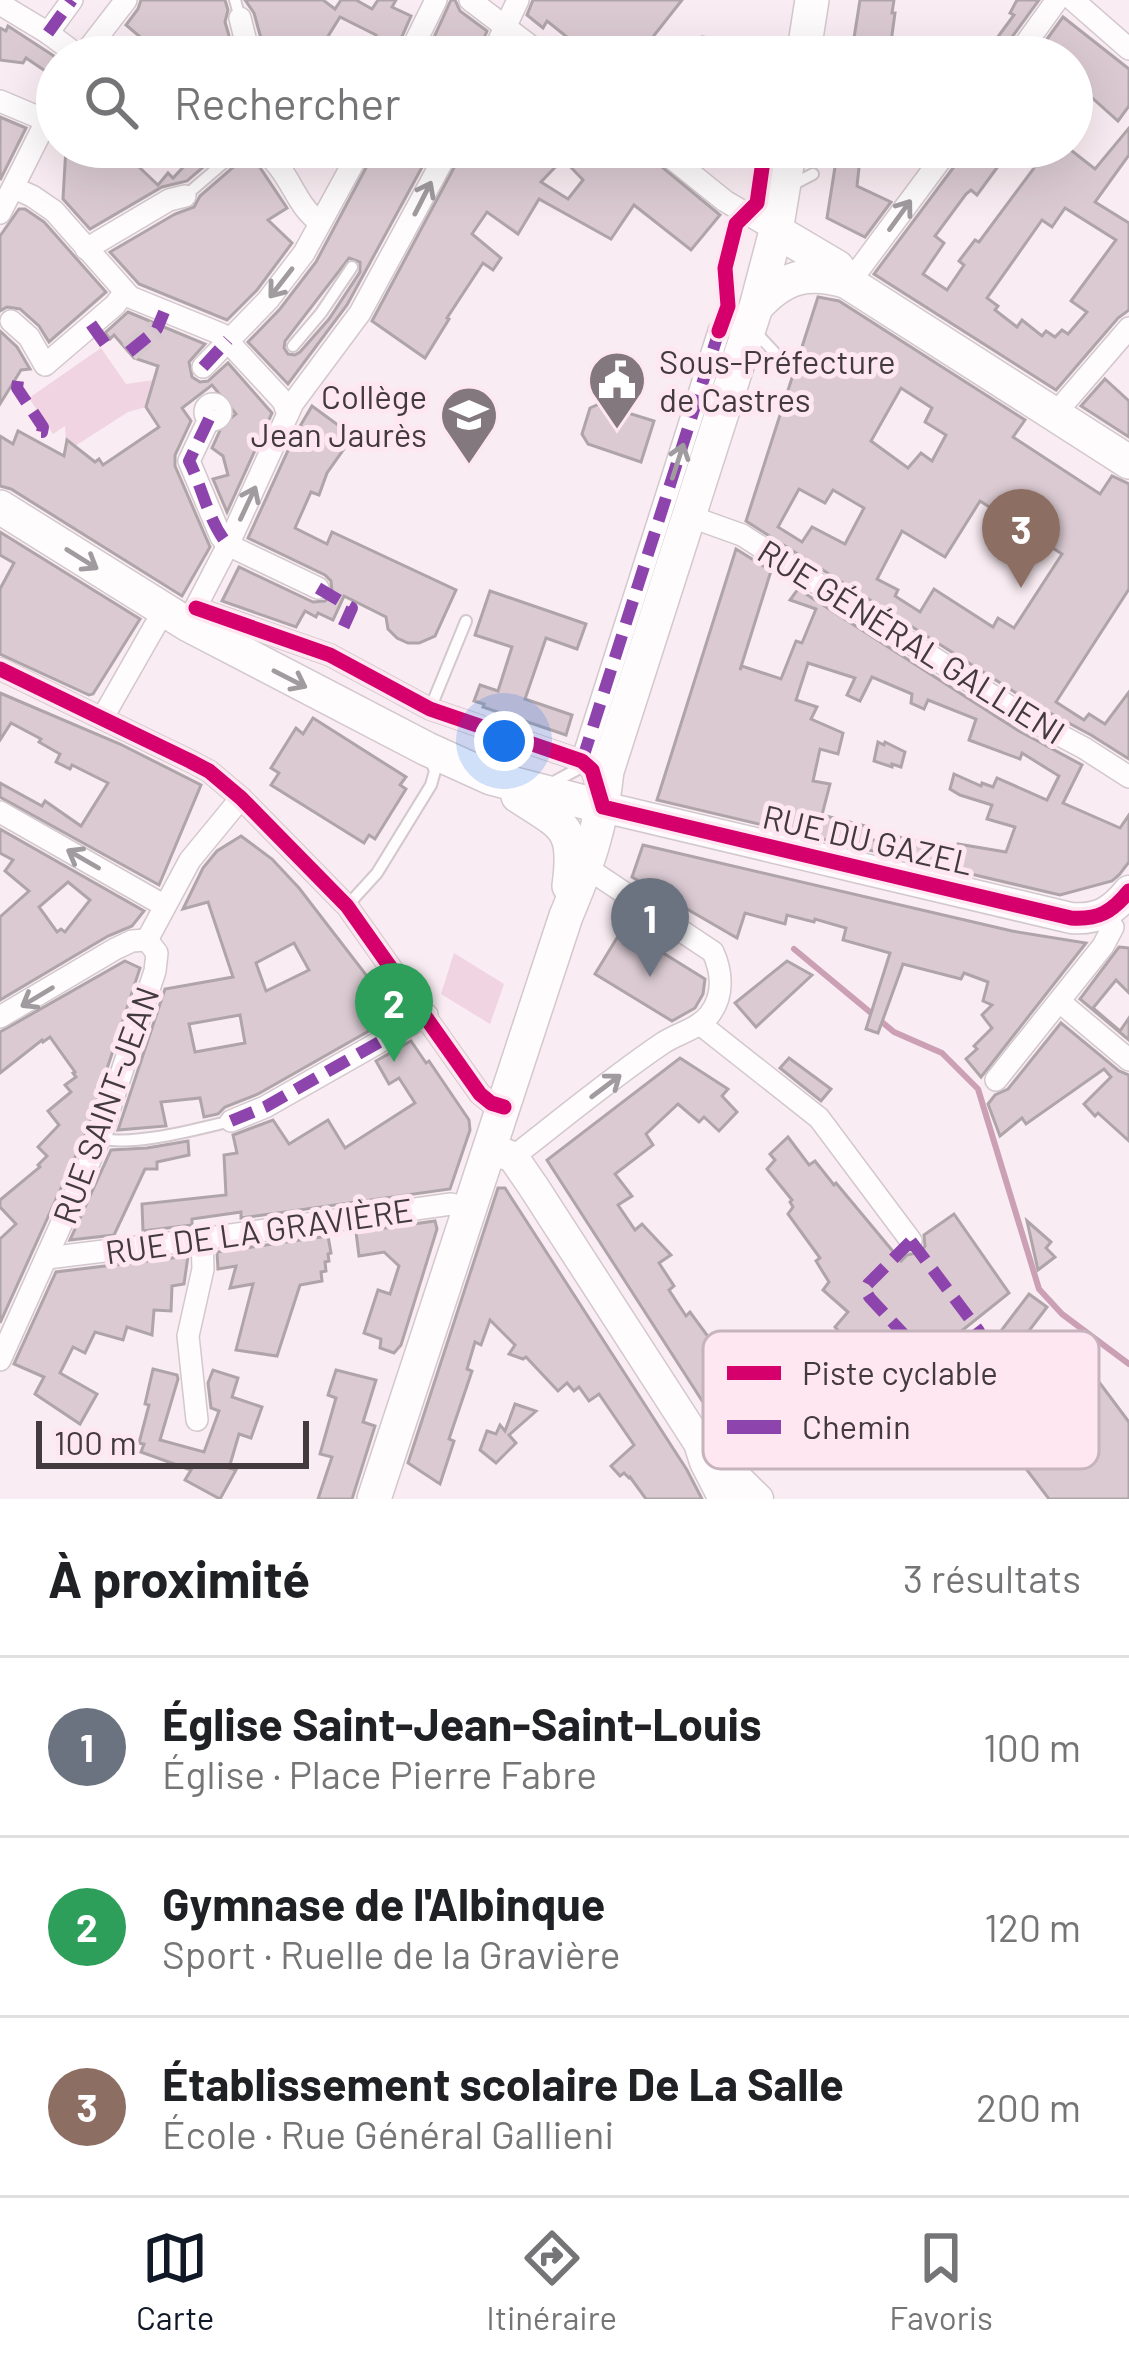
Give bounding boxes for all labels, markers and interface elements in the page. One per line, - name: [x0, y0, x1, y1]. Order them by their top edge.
- search box: [36, 36, 1093, 168]
- icon: search: [78, 69, 144, 135]
- text: Rechercher: [174, 75, 401, 129]
- one-way arrow: [413, 180, 436, 216]
- one-way arrow: [887, 199, 913, 232]
- one-way arrow: [269, 266, 294, 299]
- place label: Sous-Préfecture de Castres: [659, 341, 896, 419]
- public building icon: Sous-Préfecture de Castres: [586, 349, 648, 431]
- place label: Collège Jean Jaurès: [251, 376, 427, 454]
- school or university icon: Collège Jean Jaurès: [438, 384, 500, 466]
- one-way arrow: [668, 443, 690, 481]
- one-way arrow: [238, 486, 260, 522]
- pin: 3: [982, 489, 1060, 588]
- street label: RUE GÉNÉRAL GALLIENI: [751, 530, 1073, 752]
- one-way arrow: [64, 547, 98, 571]
- one-way arrow: [272, 669, 308, 692]
- your location: [474, 711, 534, 771]
- street label: RUE DU GAZEL: [759, 795, 977, 883]
- one-way arrow: [66, 846, 101, 870]
- pin: 1: [611, 878, 689, 977]
- pin: 2: [355, 963, 433, 1062]
- street label: RUE SAINT-JEAN: [44, 981, 166, 1229]
- one-way arrow: [20, 985, 55, 1009]
- one-way arrow: [589, 1074, 622, 1099]
- street label: RUE DE LA GRAVIÈRE: [103, 1189, 415, 1271]
- legend: [703, 1331, 1099, 1469]
- text: Piste cyclable: [802, 1352, 998, 1392]
- text: Chemin: [802, 1406, 911, 1446]
- scale bar: [36, 1415, 309, 1468]
- text: 100 m: [54, 1422, 137, 1462]
- text: À proximité: [48, 1547, 310, 1608]
- text: 3 résultats: [903, 1554, 1081, 1601]
- text: Église Saint-Jean-Saint-Louis: [162, 1696, 762, 1750]
- text: 1: [80, 1723, 94, 1770]
- text: 100 m: [983, 1723, 1081, 1770]
- text: Église · Place Pierre Fabre: [162, 1750, 597, 1797]
- text: Gymnase de l'Albinque: [162, 1876, 605, 1930]
- text: 2: [76, 1903, 98, 1950]
- text: 120 m: [984, 1903, 1081, 1950]
- text: Sport · Ruelle de la Gravière: [162, 1930, 620, 1977]
- text: Établissement scolaire De La Salle: [162, 2056, 844, 2110]
- text: 3: [76, 2083, 98, 2130]
- text: 200 m: [976, 2083, 1081, 2130]
- text: École · Rue Général Gallieni: [162, 2110, 614, 2157]
- tab: Carte: [136, 2225, 214, 2337]
- tab: Itinéraire: [486, 2225, 617, 2337]
- tab: Favoris: [889, 2225, 993, 2337]

